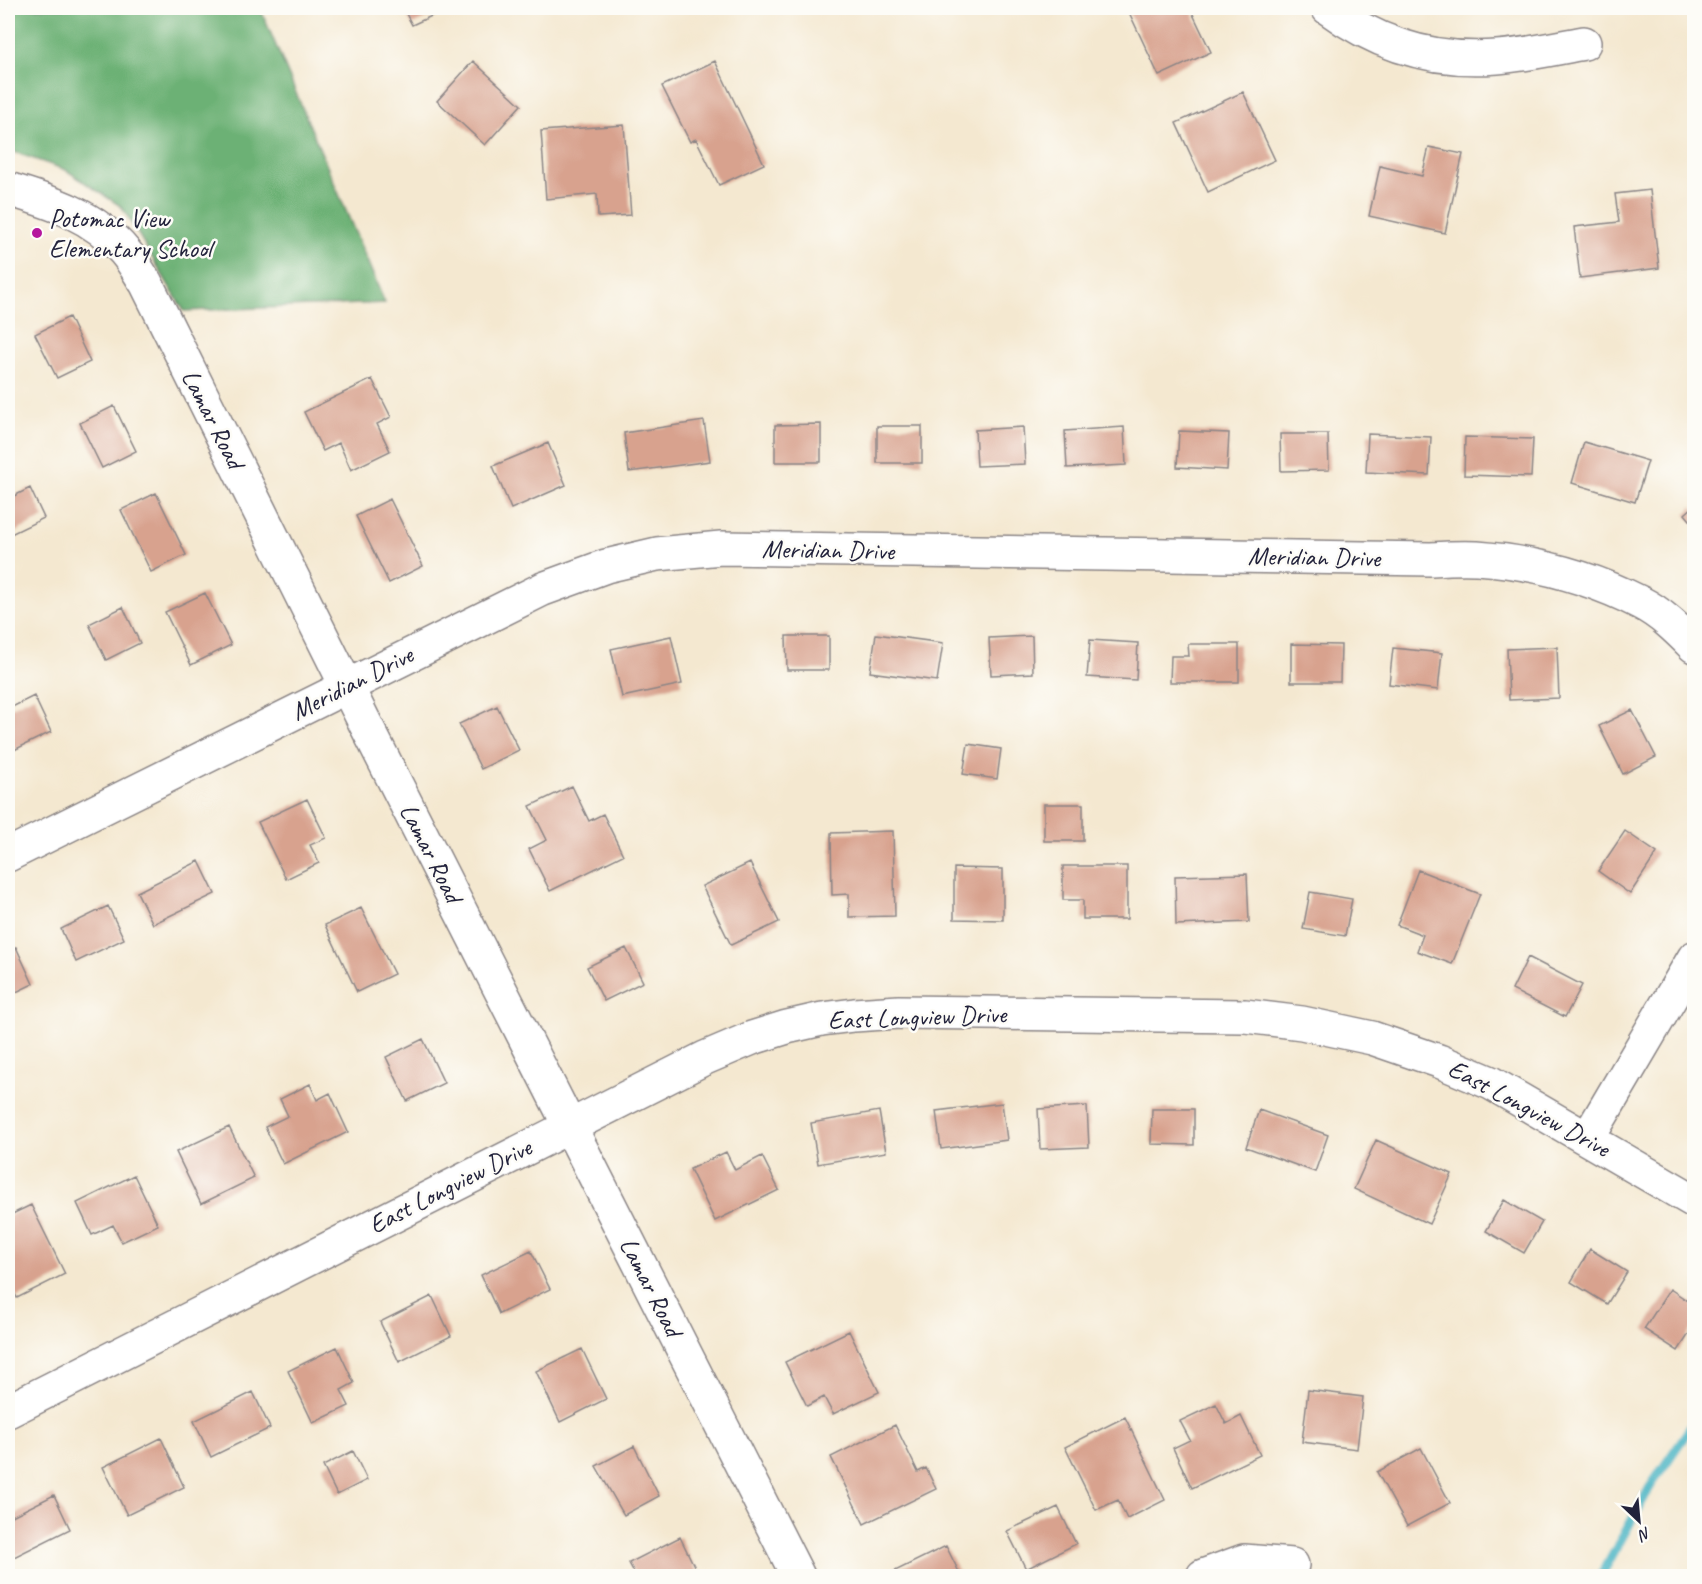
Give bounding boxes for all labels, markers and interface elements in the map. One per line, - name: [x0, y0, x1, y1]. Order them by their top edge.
- place label: Potomac View Elementary School: [49, 202, 216, 265]
- marker: Potomac View Elementary School: [30, 226, 44, 240]
- street label: Lamar Road: [174, 364, 254, 477]
- street label: Meridian Drive: [762, 532, 896, 568]
- street label: Meridian Drive: [1248, 539, 1382, 575]
- street label: Meridian Drive: [286, 638, 420, 728]
- street label: Lamar Road: [392, 798, 472, 911]
- street label: East Longview Drive: [827, 997, 1008, 1037]
- street label: East Longview Drive: [1443, 1052, 1617, 1165]
- street label: East Longview Drive: [363, 1130, 538, 1241]
- street label: Lamar Road: [612, 1232, 692, 1345]
- north arrow: [1609, 1491, 1669, 1551]
- text: N: [1634, 1522, 1654, 1546]

